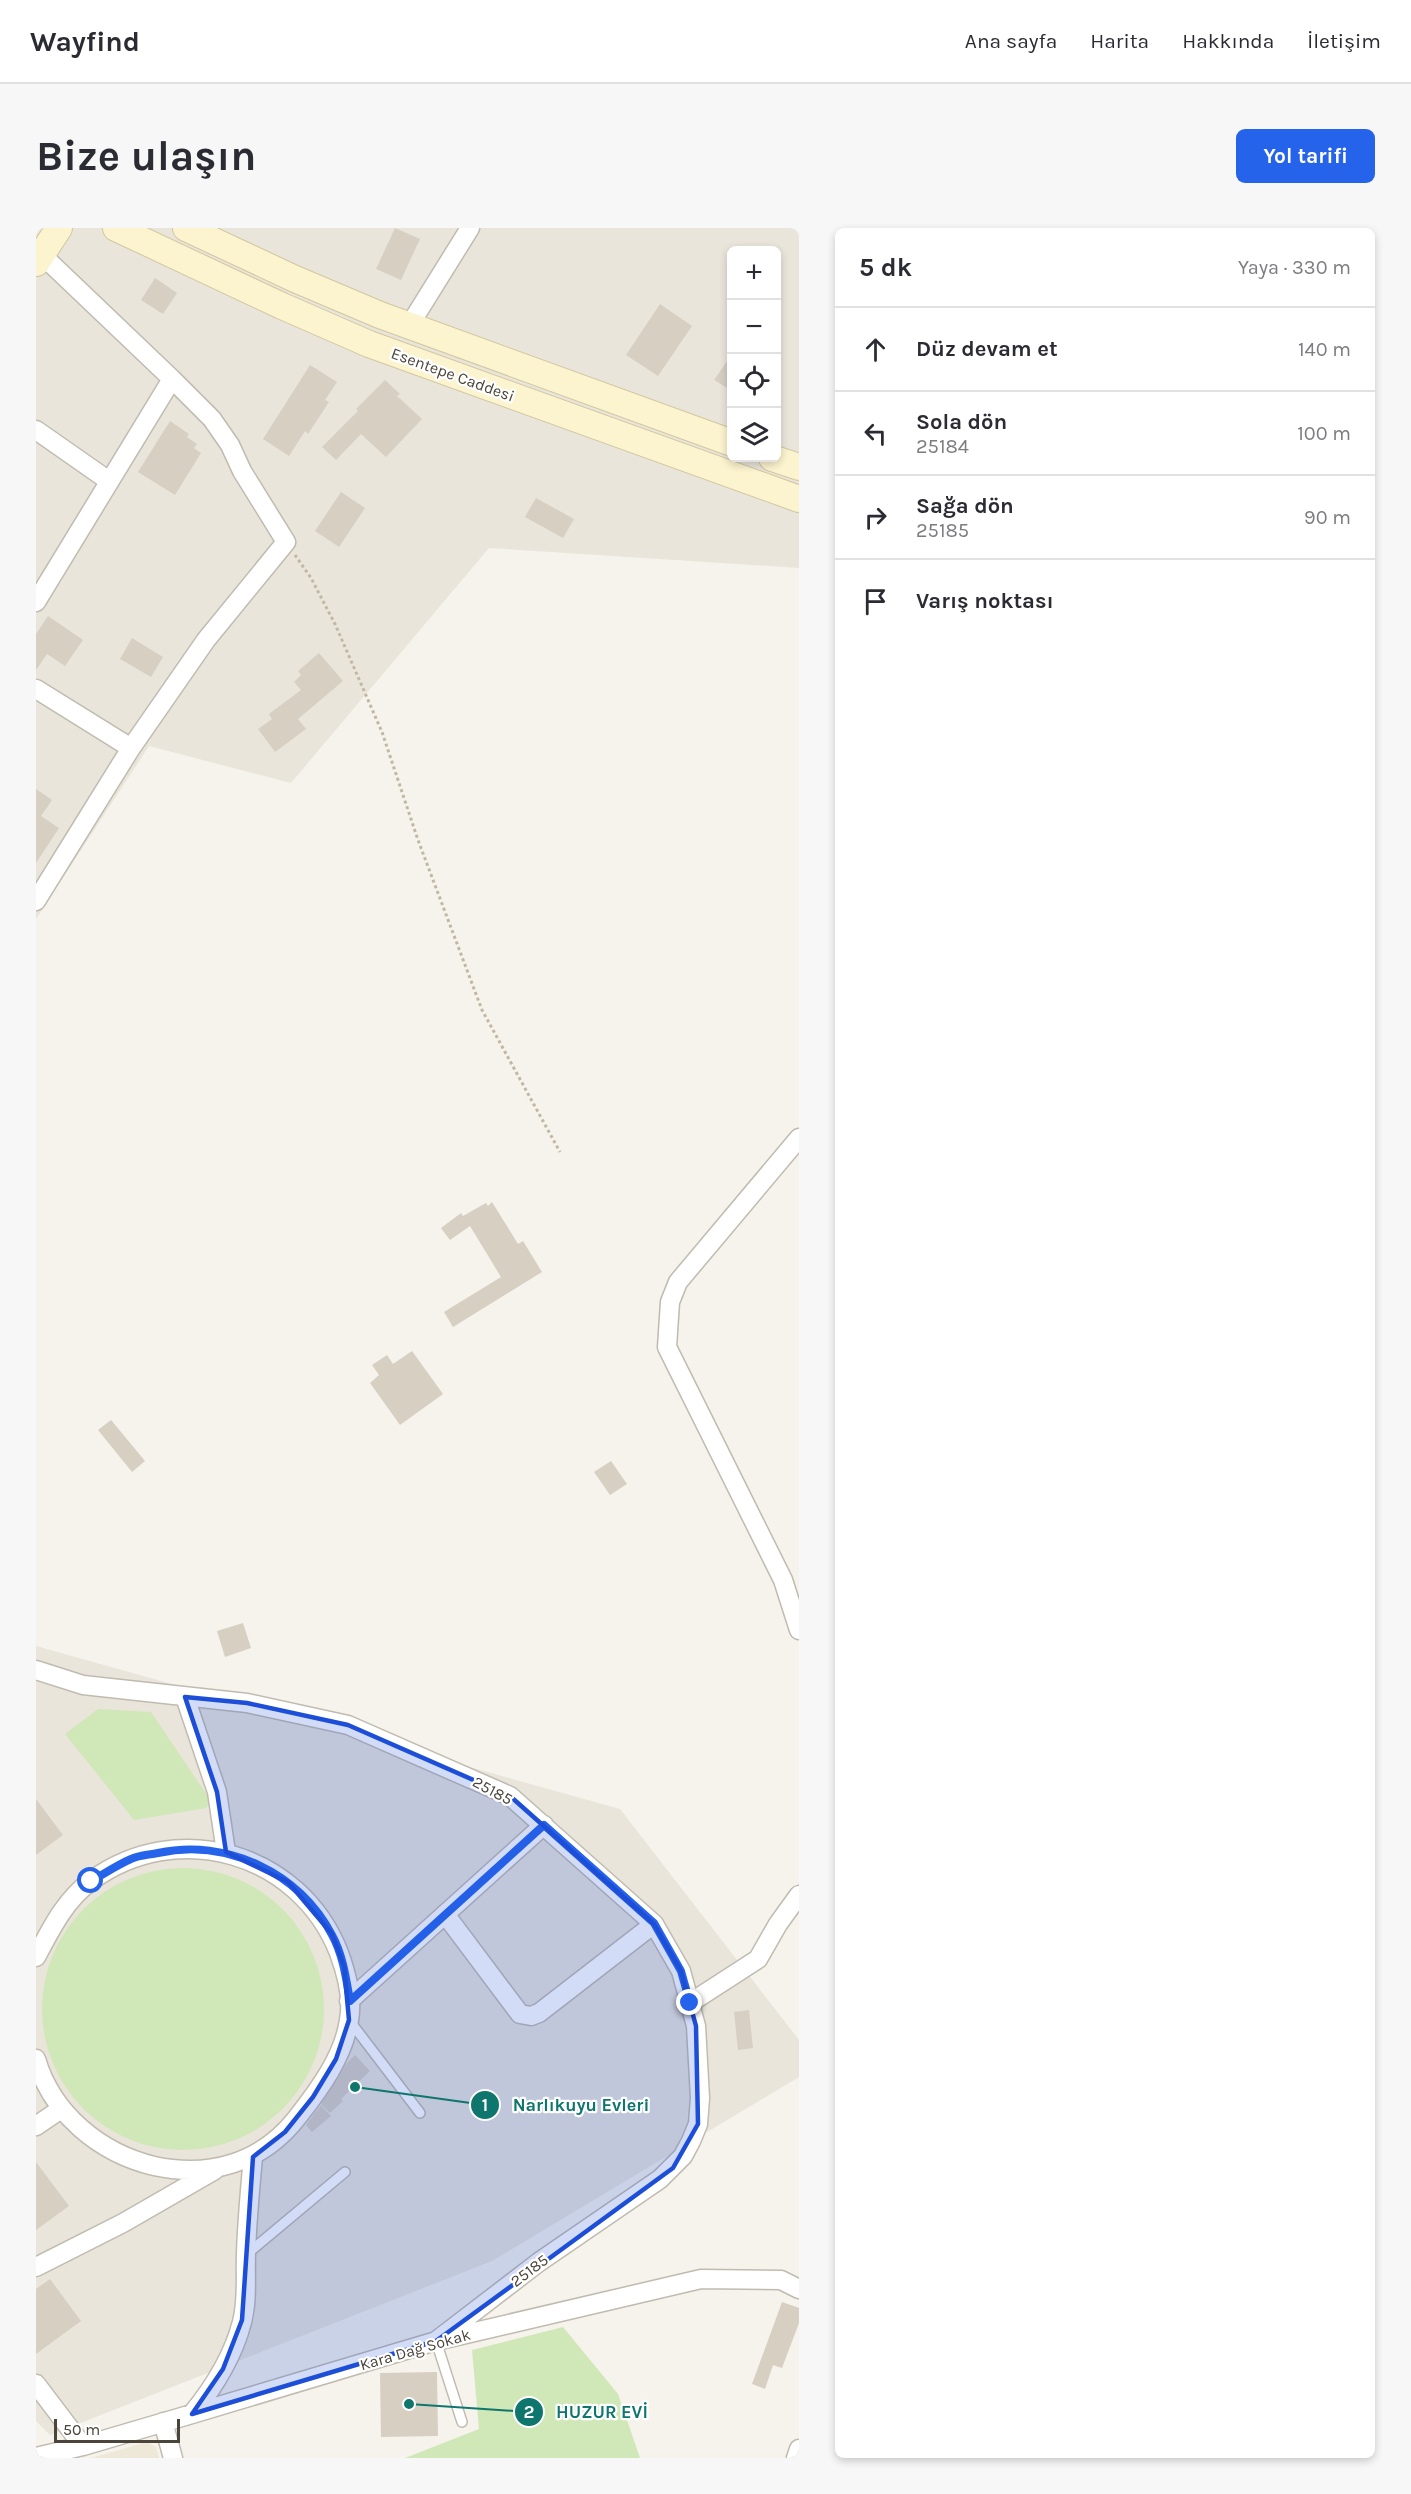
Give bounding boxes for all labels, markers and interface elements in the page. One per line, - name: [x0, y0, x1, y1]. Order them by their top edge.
- text: Wayfind: [30, 25, 140, 58]
- text: Ana sayfa: [965, 29, 1057, 53]
- text: Harita: [1090, 29, 1149, 53]
- text: Hakkında: [1182, 29, 1274, 53]
- text: İletişim: [1307, 29, 1381, 53]
- button: Yol tarifi: [1236, 129, 1375, 183]
- text: Bize ulaşın: [36, 131, 256, 181]
- map controls: [727, 246, 781, 462]
- button: +: [727, 246, 781, 300]
- text: 5 dk: [859, 252, 912, 283]
- text: Yaya · 330 m: [1238, 256, 1351, 279]
- button: −: [727, 300, 781, 354]
- icon: ahead: [859, 333, 892, 366]
- text: Düz devam et: [916, 336, 1058, 362]
- text: 140 m: [1298, 338, 1351, 361]
- street label: Esentepe Caddesi: [389, 343, 517, 406]
- button: locate: [727, 354, 781, 408]
- button: layers: [727, 408, 781, 462]
- text: Sola dön: [916, 409, 1007, 435]
- icon: left: [859, 417, 892, 450]
- text: 100 m: [1297, 422, 1351, 445]
- text: 25184: [916, 435, 969, 458]
- text: Sağa dön: [916, 493, 1014, 519]
- icon: right: [859, 501, 892, 534]
- text: 90 m: [1304, 506, 1351, 529]
- text: 25185: [916, 519, 969, 542]
- icon: arrive: [859, 585, 892, 618]
- text: Varış noktası: [916, 588, 1054, 614]
- street label: 25185: [470, 1772, 516, 1809]
- route start: [77, 1867, 103, 1893]
- route end: [676, 1989, 702, 2015]
- callout: Narlıkuyu Evleri: [470, 2087, 661, 2123]
- text: 1: [482, 2094, 488, 2116]
- text: Narlıkuyu Evleri: [513, 2094, 649, 2116]
- street label: 25185: [507, 2250, 552, 2291]
- street label: Kara Dağ Sokak: [358, 2325, 473, 2374]
- callout: HUZUR EVİ: [514, 2394, 660, 2430]
- text: 2: [524, 2401, 534, 2423]
- text: HUZUR EVİ: [556, 2401, 648, 2423]
- scale bar: [54, 2416, 180, 2444]
- text: 50 m: [63, 2420, 100, 2439]

